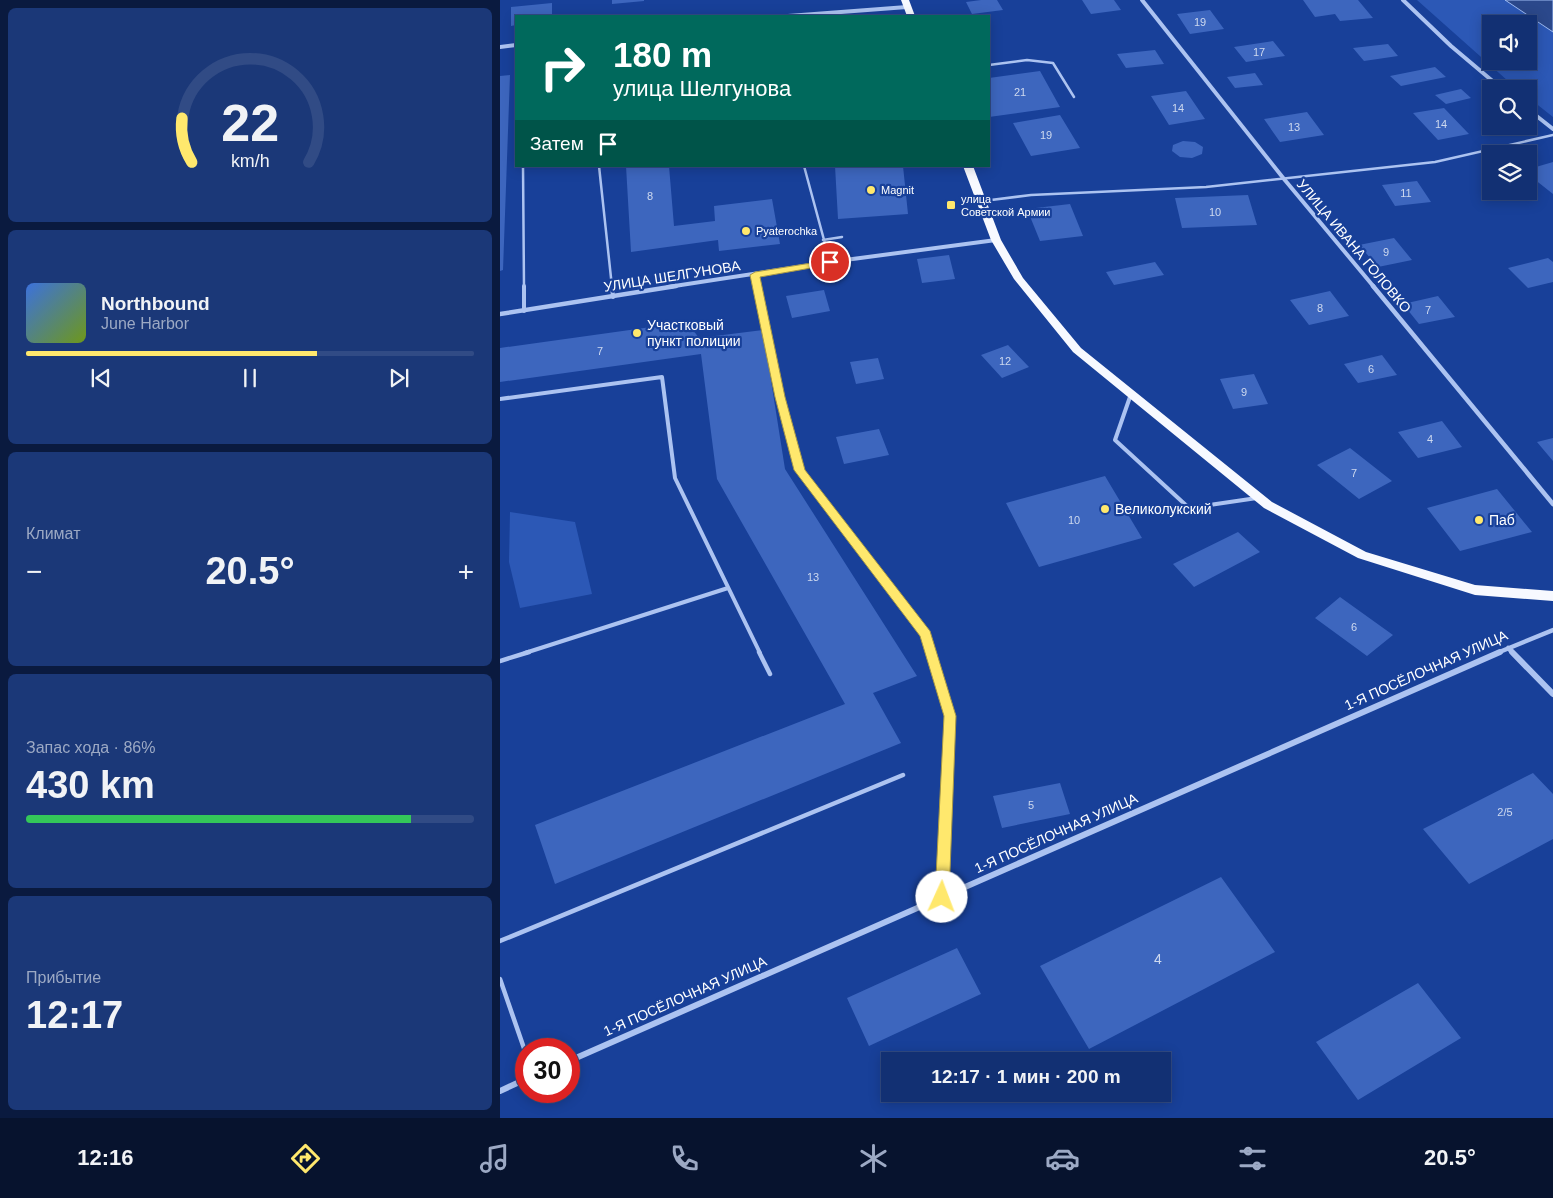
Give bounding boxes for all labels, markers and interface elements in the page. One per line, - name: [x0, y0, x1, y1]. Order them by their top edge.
- map controls: [1482, 15, 1537, 200]
- button: sound: [1482, 15, 1537, 70]
- house number: 19: [1194, 16, 1206, 28]
- icon: right: [530, 35, 595, 100]
- text: 180 m: [613, 35, 712, 74]
- house number: 17: [1253, 46, 1265, 58]
- text: улица Шелгунова: [613, 76, 791, 101]
- button: search: [1482, 80, 1537, 135]
- house number: 21: [1014, 86, 1026, 98]
- text: 22: [221, 94, 279, 152]
- house number: 14: [1172, 102, 1184, 114]
- house number: 14: [1435, 118, 1447, 130]
- house number: 13: [1288, 121, 1300, 133]
- house number: 19: [1040, 129, 1052, 141]
- icon: arrive: [594, 130, 622, 158]
- text: Затем: [530, 133, 584, 154]
- button: layers: [1482, 145, 1537, 200]
- text: km/h: [231, 151, 269, 171]
- street label: УЛИЦА ИВАНА ГОЛОВКО: [1294, 176, 1414, 316]
- marker: Magnit: [865, 184, 877, 196]
- place label: Magnit: [881, 184, 914, 196]
- house number: 11: [1400, 187, 1412, 199]
- house number: 8: [647, 190, 653, 202]
- place label: улица Советской Армии: [961, 193, 1051, 218]
- marker: улица Советской Армии: [945, 199, 957, 211]
- house number: 10: [1209, 206, 1221, 218]
- marker: Pyaterochka: [740, 225, 752, 237]
- place label: Pyaterochka: [756, 225, 818, 237]
- pin: [809, 241, 851, 283]
- house number: 9: [1383, 246, 1389, 258]
- icon: arrive: [816, 248, 844, 276]
- street label: УЛИЦА ШЕЛГУНОВА: [602, 257, 742, 295]
- text: Northbound: [101, 293, 210, 314]
- house number: 8: [1317, 302, 1323, 314]
- house number: 7: [1425, 304, 1431, 316]
- text: June Harbor: [101, 315, 189, 332]
- place label: Участковый пункт полиции: [647, 317, 741, 349]
- marker: Участковый пункт полиции: [631, 327, 643, 339]
- house number: 7: [597, 345, 603, 357]
- house number: 12: [999, 355, 1011, 367]
- house number: 6: [1368, 363, 1374, 375]
- icon: previous: [87, 364, 115, 392]
- icon: pause: [236, 364, 264, 392]
- icon: next: [385, 364, 413, 392]
- house number: 9: [1241, 386, 1247, 398]
- house number: 4: [1427, 433, 1433, 445]
- house number: 7: [1351, 467, 1357, 479]
- place label: Великолукский: [1115, 501, 1212, 517]
- marker: Великолукский: [1099, 503, 1111, 515]
- place label: Паб: [1489, 512, 1515, 528]
- house number: 10: [1068, 514, 1080, 526]
- marker: Паб: [1473, 514, 1485, 526]
- text: Климат: [26, 525, 80, 542]
- text: 20.5°: [205, 550, 295, 592]
- text: −: [26, 556, 42, 587]
- text: +: [458, 556, 474, 587]
- house number: 13: [807, 571, 819, 583]
- house number: 6: [1351, 621, 1357, 633]
- street label: 1-Я ПОСЁЛОЧНАЯ УЛИЦА: [1342, 626, 1511, 713]
- text: Запас хода · 86%: [26, 739, 155, 756]
- text: 430 km: [26, 764, 155, 806]
- street label: 1-Я ПОСЁЛОЧНАЯ УЛИЦА: [972, 789, 1141, 876]
- house number: 5: [1028, 799, 1034, 811]
- house number: 2/5: [1497, 806, 1513, 818]
- position arrow: [915, 870, 967, 922]
- house number: 4: [1154, 951, 1162, 967]
- street label: 1-Я ПОСЁЛОЧНАЯ УЛИЦА: [601, 952, 770, 1039]
- text: Прибытие: [26, 969, 101, 986]
- text: 12:17: [26, 994, 123, 1036]
- speed limit sign: 30: [515, 1038, 580, 1103]
- text: 12:17 · 1 мин · 200 m: [931, 1066, 1121, 1087]
- icon: directions: [288, 1141, 323, 1176]
- icon: music: [477, 1141, 512, 1176]
- icon: phone: [667, 1141, 702, 1176]
- icon: climate: [856, 1141, 891, 1176]
- icon: car: [1045, 1141, 1080, 1176]
- icon: filters: [1235, 1141, 1270, 1176]
- text: 12:16: [77, 1145, 133, 1170]
- text: 20.5°: [1424, 1145, 1476, 1170]

